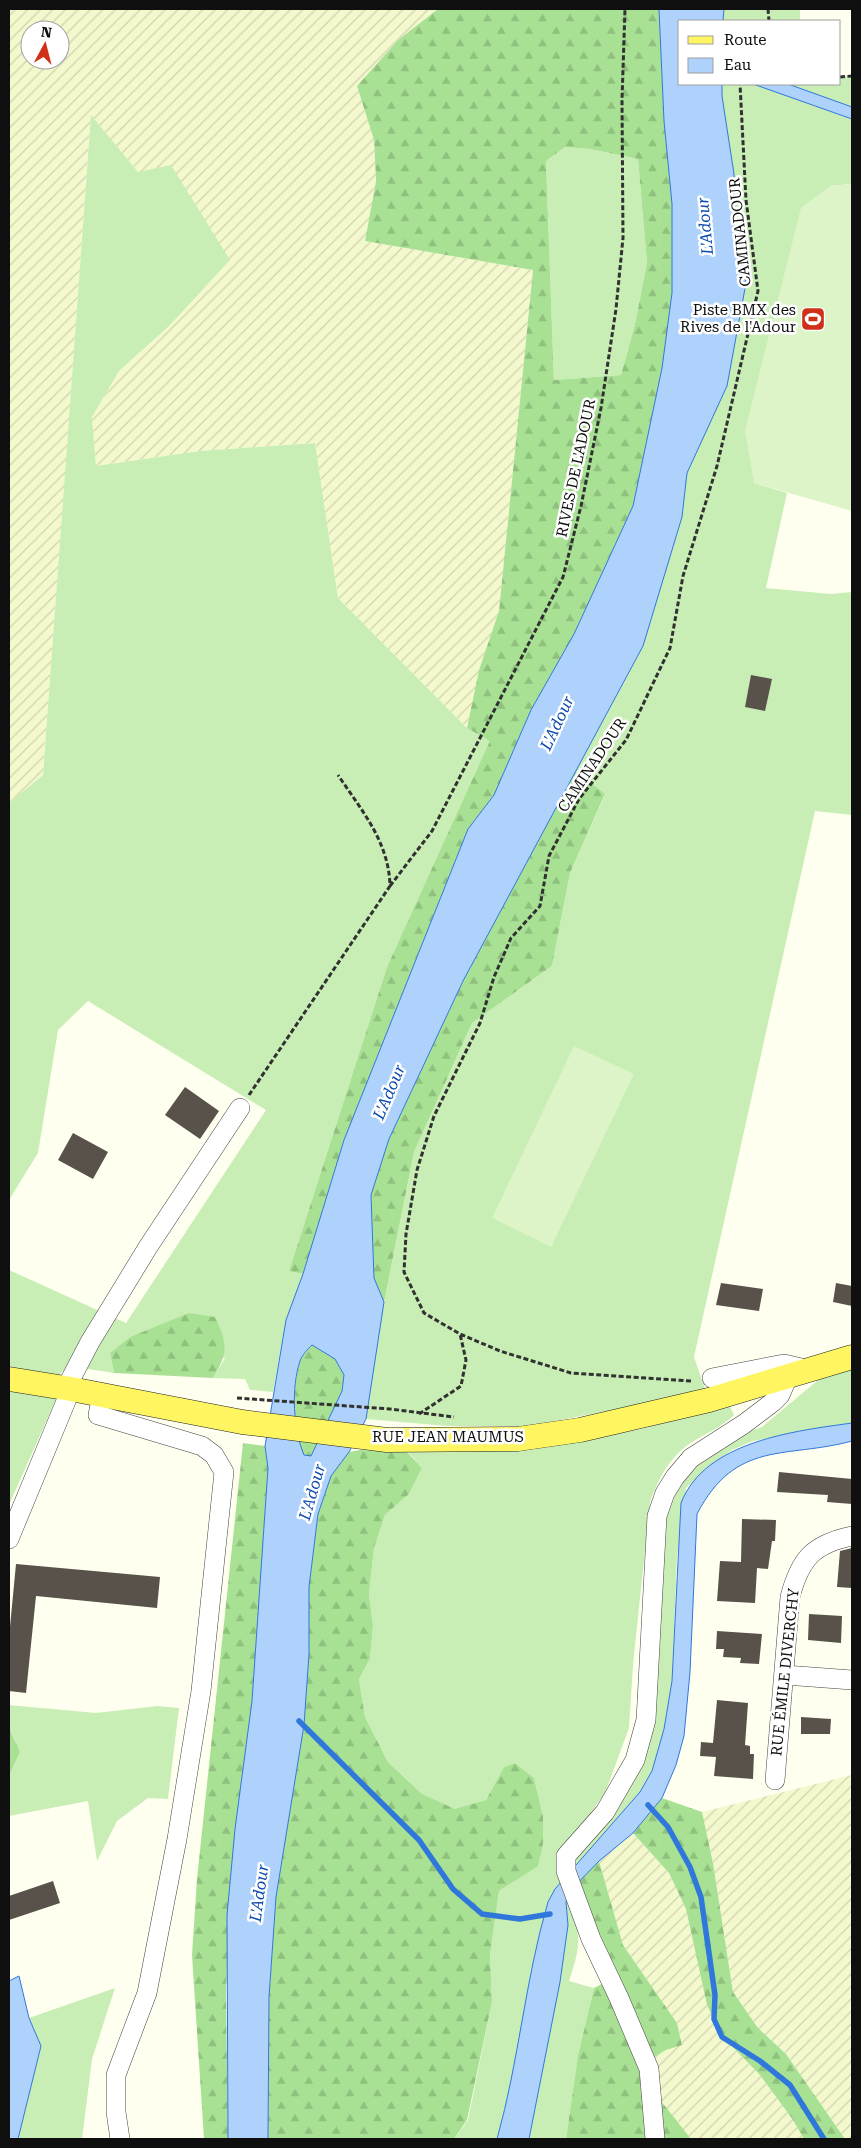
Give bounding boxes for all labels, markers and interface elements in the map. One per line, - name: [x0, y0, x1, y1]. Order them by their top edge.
- north arrow: [20, 20, 70, 70]
- legend: [678, 20, 841, 85]
- text: N: [40, 23, 53, 41]
- text: Route: [724, 31, 766, 49]
- text: Eau: [724, 56, 752, 74]
- street label: CAMINADOUR: [725, 176, 755, 287]
- water label: L'Adour: [693, 196, 717, 257]
- place label: Piste BMX des Rives de l'Adour: [680, 301, 796, 336]
- sports icon: Piste BMX des Rives de l'Adour: [800, 306, 826, 332]
- street label: RIVES DE L'ADOUR: [553, 397, 600, 539]
- water label: L'Adour: [536, 693, 578, 754]
- street label: CAMINADOUR: [554, 714, 630, 815]
- water label: L'Adour: [369, 1061, 409, 1123]
- street label: RUE JEAN MAUMUS: [372, 1428, 524, 1446]
- water label: L'Adour: [295, 1461, 329, 1523]
- street label: RUE ÉMILE DIVERCHY: [767, 1586, 803, 1757]
- water label: L'Adour: [245, 1863, 272, 1924]

